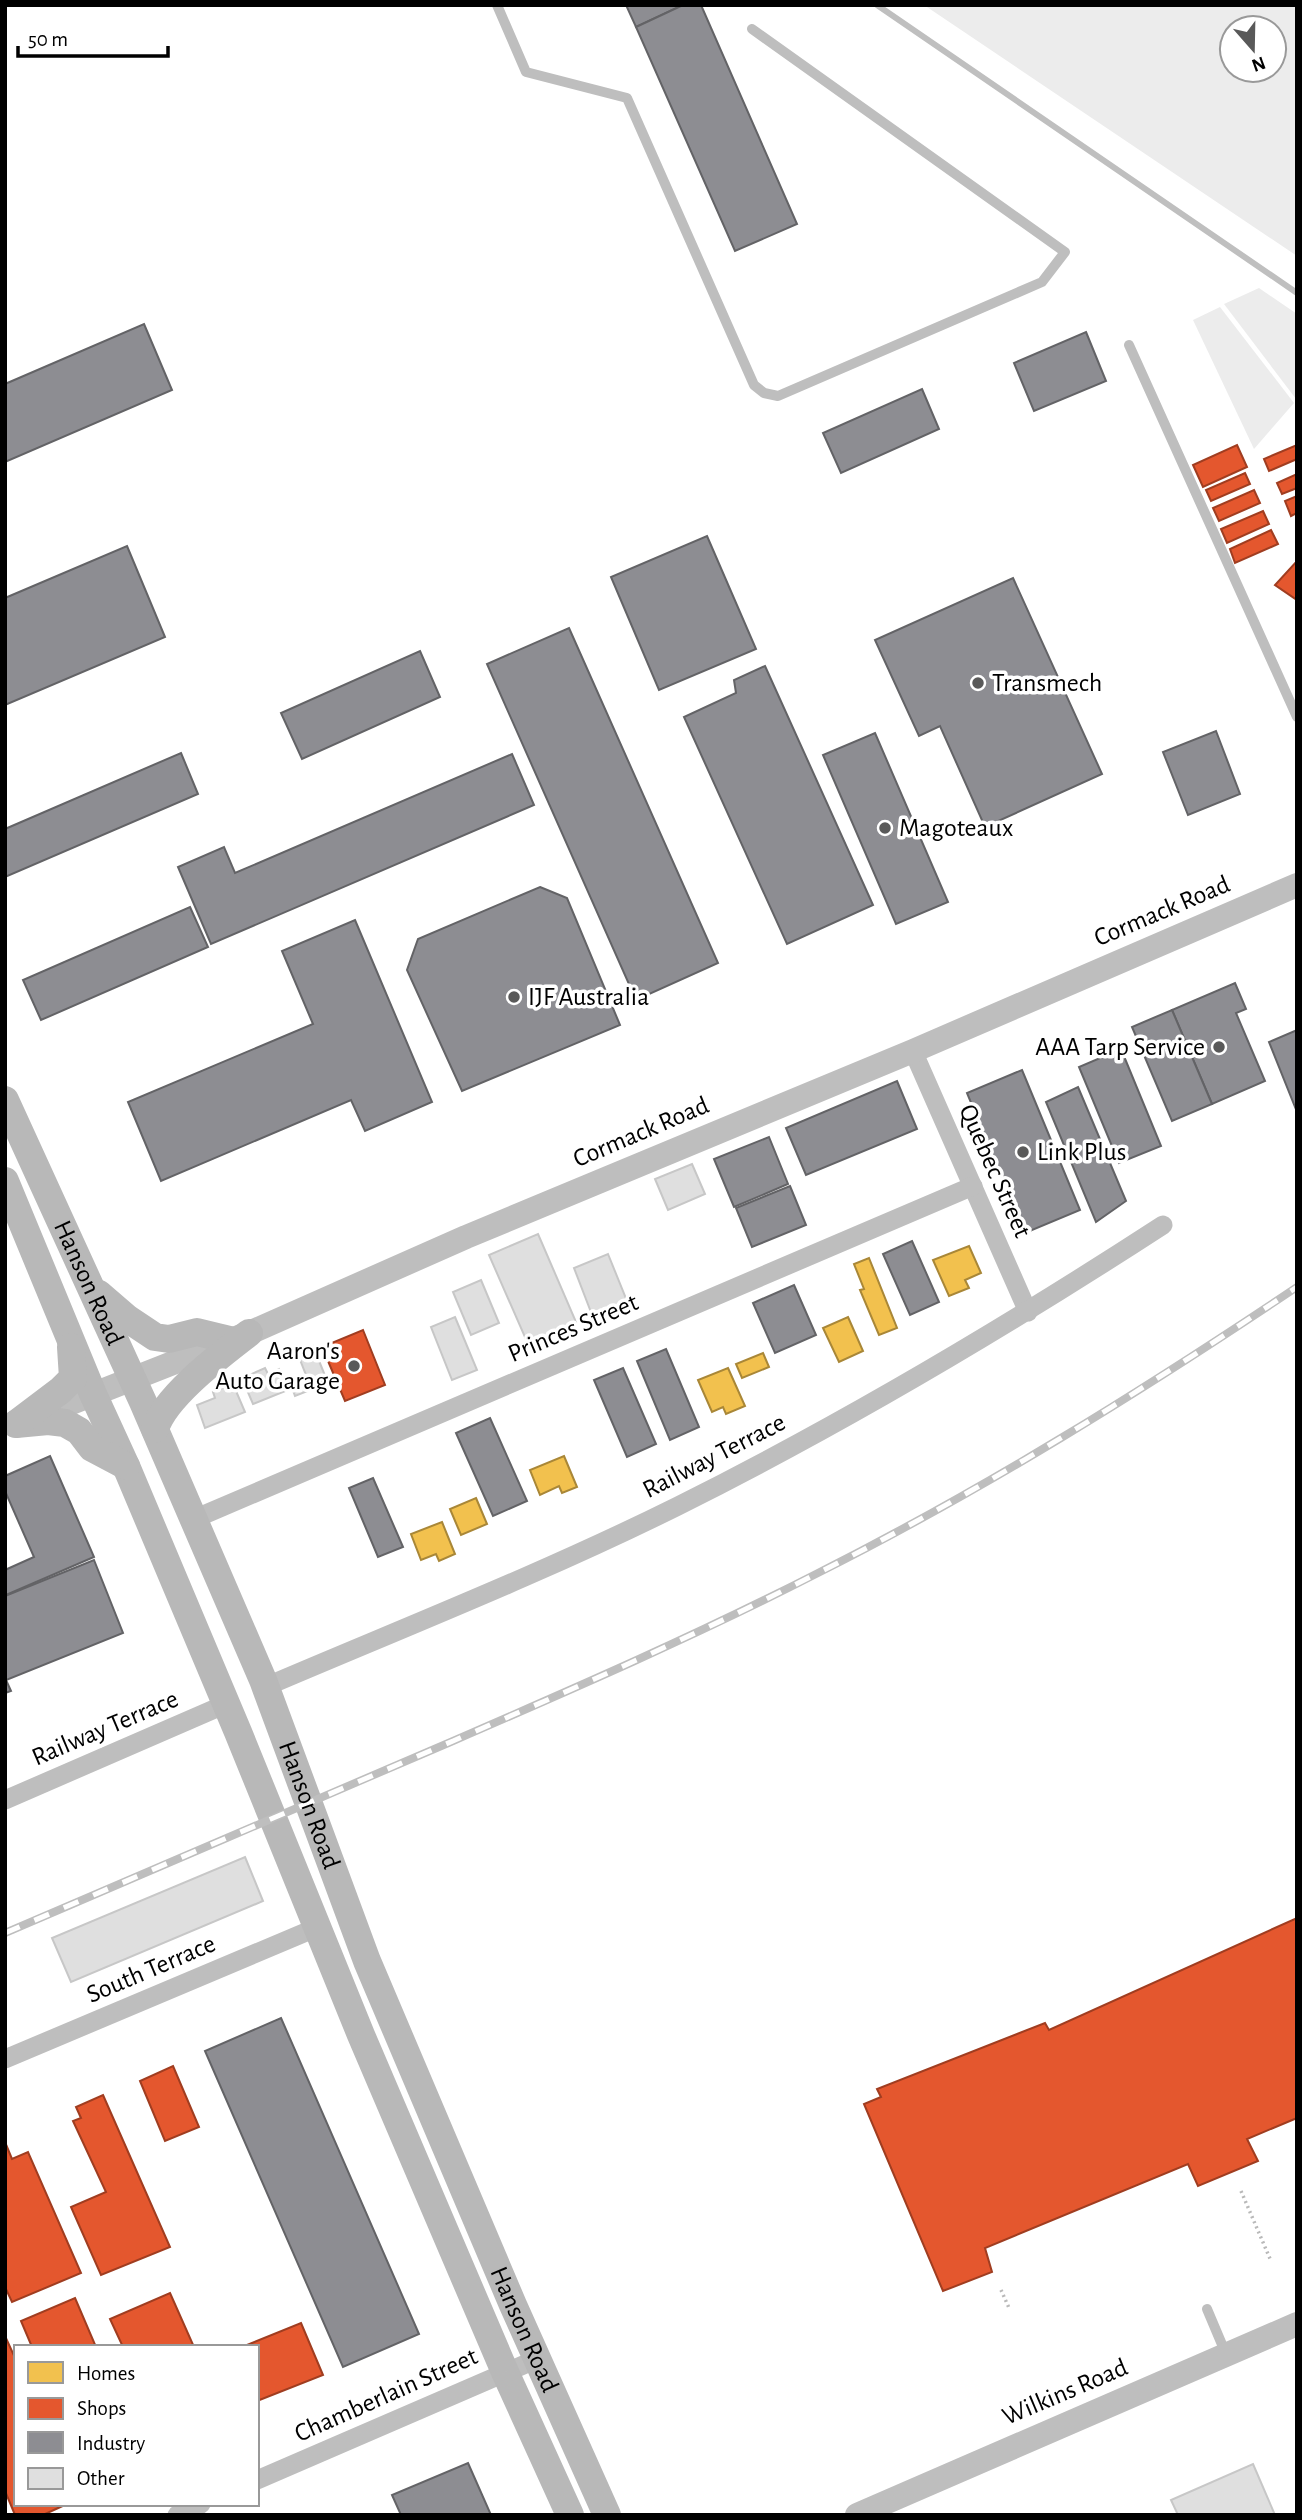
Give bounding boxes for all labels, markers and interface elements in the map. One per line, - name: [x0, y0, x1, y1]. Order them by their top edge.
- scale bar: [18, 14, 168, 58]
- north arrow: [1218, 14, 1288, 84]
- text: 50 m: [28, 29, 68, 50]
- text: N: [1249, 52, 1268, 75]
- place label: Transmech: [992, 670, 1102, 696]
- marker: Transmech: [970, 675, 986, 691]
- place label: Magoteaux: [899, 815, 1013, 841]
- marker: Magoteaux: [877, 820, 893, 836]
- street label: Cormack Road: [1090, 871, 1234, 951]
- place label: IJF Australia: [528, 984, 649, 1010]
- marker: IJF Australia: [506, 989, 522, 1005]
- place label: AAA Tarp Service: [1035, 1034, 1205, 1060]
- marker: AAA Tarp Service: [1211, 1039, 1227, 1055]
- street label: Cormack Road: [569, 1092, 713, 1172]
- street label: Quebec Street: [954, 1101, 1036, 1241]
- place label: Link Plus: [1037, 1139, 1127, 1165]
- marker: Link Plus: [1015, 1144, 1031, 1160]
- street label: Hanson Road: [49, 1216, 128, 1349]
- street label: Princes Street: [504, 1289, 642, 1367]
- place label: Aaron's Auto Garage: [215, 1338, 340, 1394]
- marker: Aaron's Auto Garage: [346, 1358, 362, 1374]
- street label: Railway Terrace: [638, 1409, 790, 1503]
- street label: Railway Terrace: [28, 1685, 182, 1771]
- street label: Hanson Road: [274, 1738, 345, 1872]
- street label: South Terrace: [83, 1930, 219, 2008]
- street label: Hanson Road: [485, 2263, 563, 2396]
- street label: Chamberlain Street: [291, 2343, 481, 2447]
- legend: [14, 2345, 259, 2506]
- street label: Wilkins Road: [999, 2354, 1131, 2430]
- text: Homes: [77, 2363, 135, 2384]
- text: Shops: [77, 2398, 126, 2419]
- text: Industry: [77, 2433, 145, 2454]
- text: Other: [77, 2468, 125, 2489]

